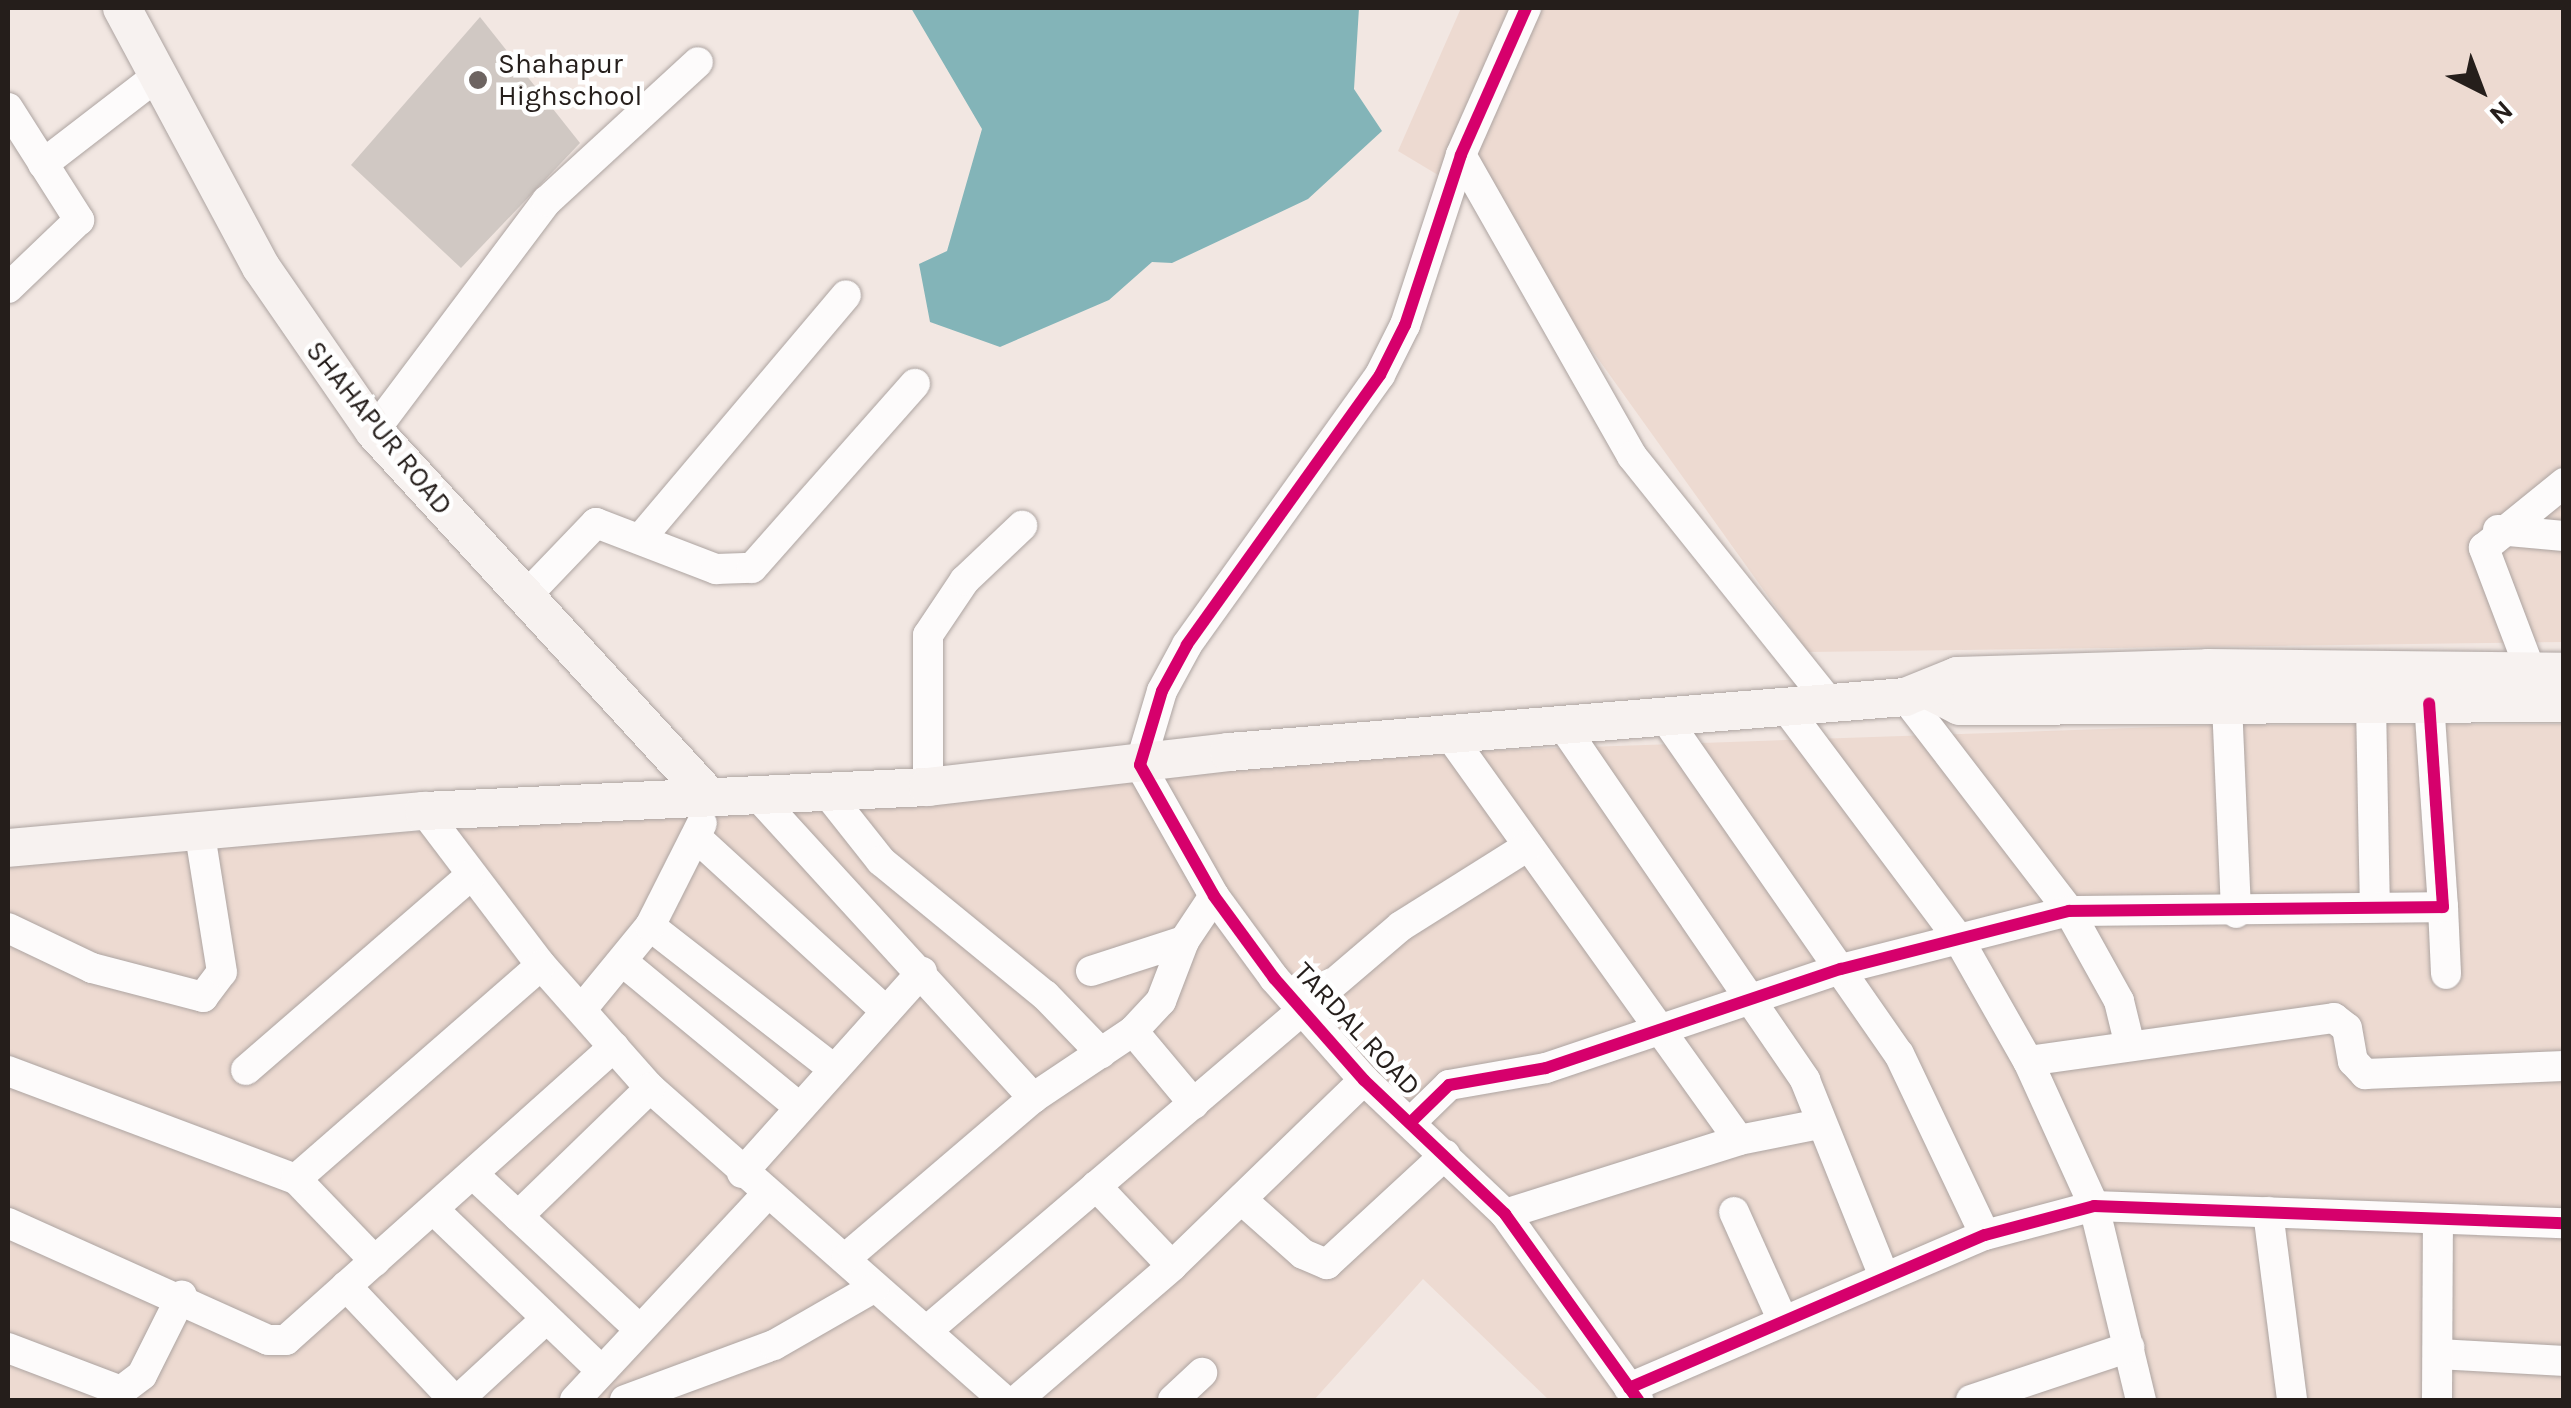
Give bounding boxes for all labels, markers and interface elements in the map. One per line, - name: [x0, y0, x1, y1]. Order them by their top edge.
- north arrow: [2431, 40, 2531, 140]
- place label: Shahapur Highschool: [498, 47, 642, 113]
- marker: Shahapur Highschool: [467, 69, 489, 91]
- text: N: [2483, 94, 2520, 132]
- street label: SHAHAPUR ROAD: [299, 334, 459, 522]
- street label: TARDAL ROAD: [1287, 955, 1427, 1103]

